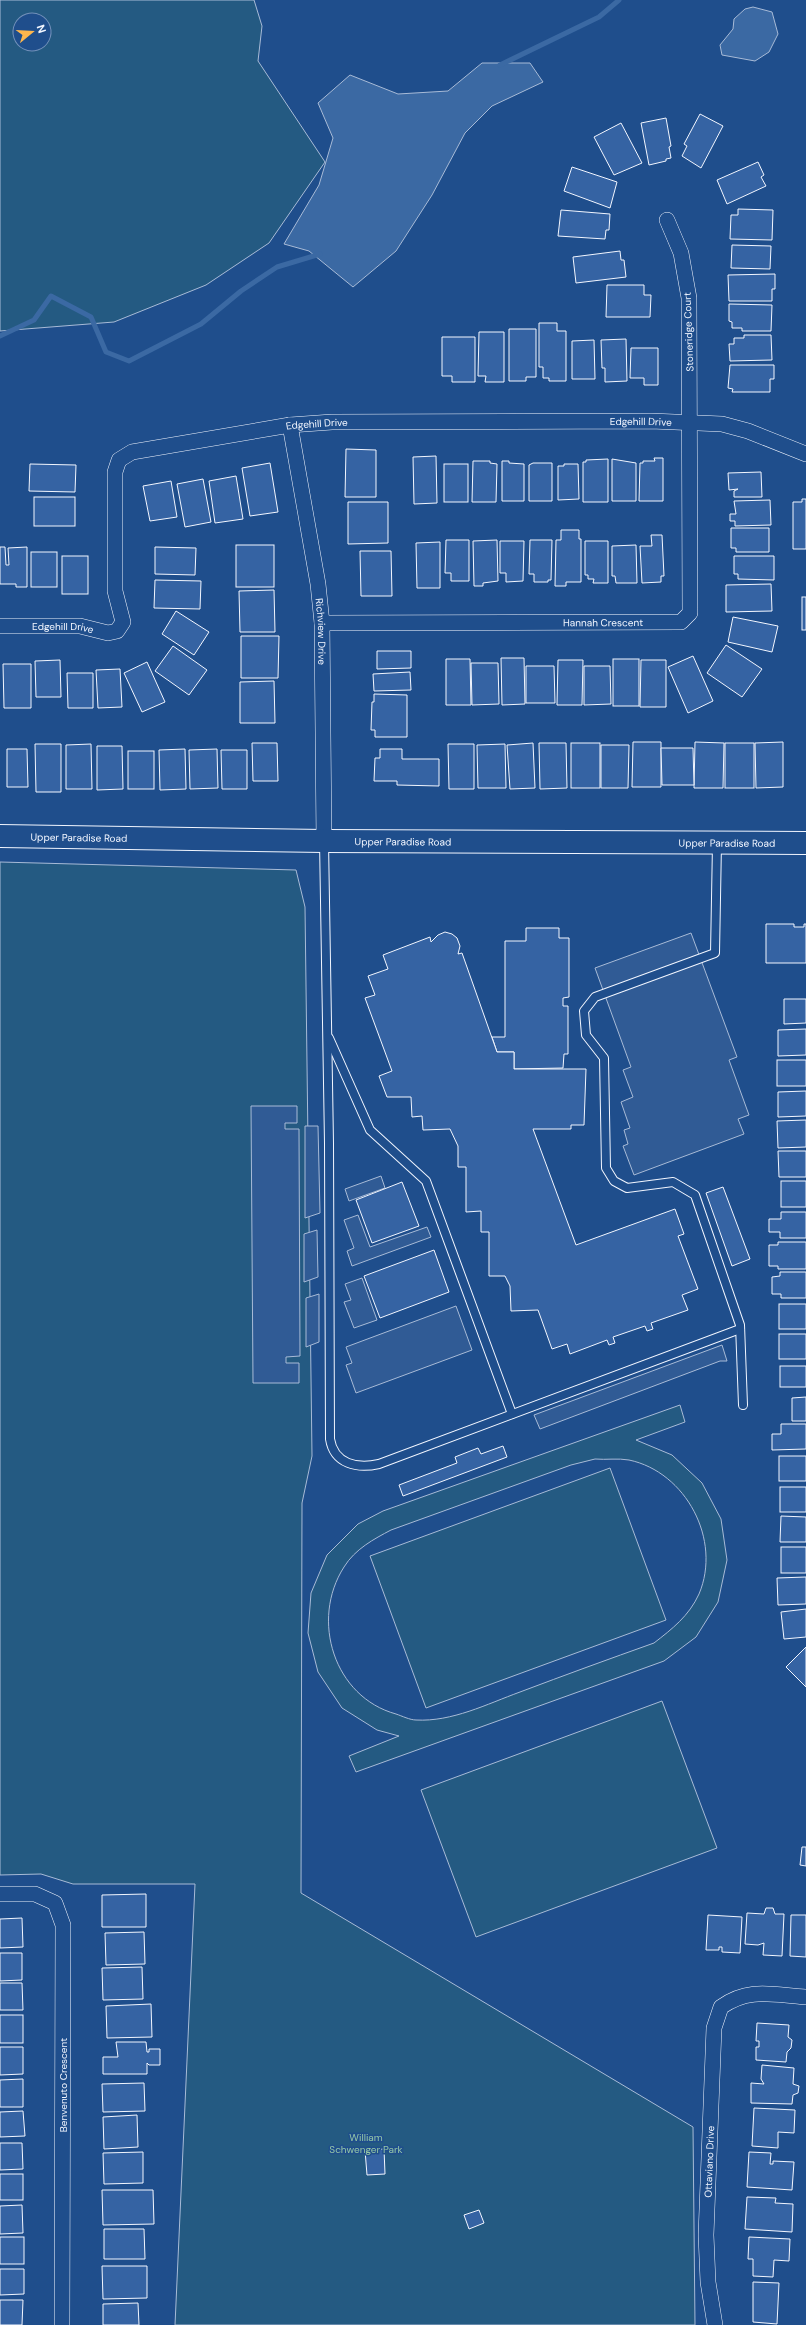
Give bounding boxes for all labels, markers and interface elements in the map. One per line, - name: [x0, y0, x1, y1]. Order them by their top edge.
- north arrow: [12, 12, 52, 52]
- text: N: [34, 23, 49, 35]
- street label: Stoneridge Court: [681, 292, 696, 372]
- street label: Edgehill Drive: [610, 415, 672, 429]
- street label: Edgehill Drive: [285, 416, 348, 433]
- street label: Richview Drive: [312, 597, 328, 665]
- street label: Hannah Crescent: [563, 616, 643, 629]
- street label: Edgehill Drive: [32, 620, 95, 636]
- street label: Upper Paradise Road: [31, 830, 127, 845]
- street label: Upper Paradise Road: [355, 835, 451, 849]
- street label: Upper Paradise Road: [679, 836, 775, 850]
- street label: Benvenuto Crescent: [57, 2038, 70, 2132]
- street label: Ottaviano Drive: [701, 2125, 717, 2198]
- park label: William Schwenger Park: [329, 2131, 403, 2156]

